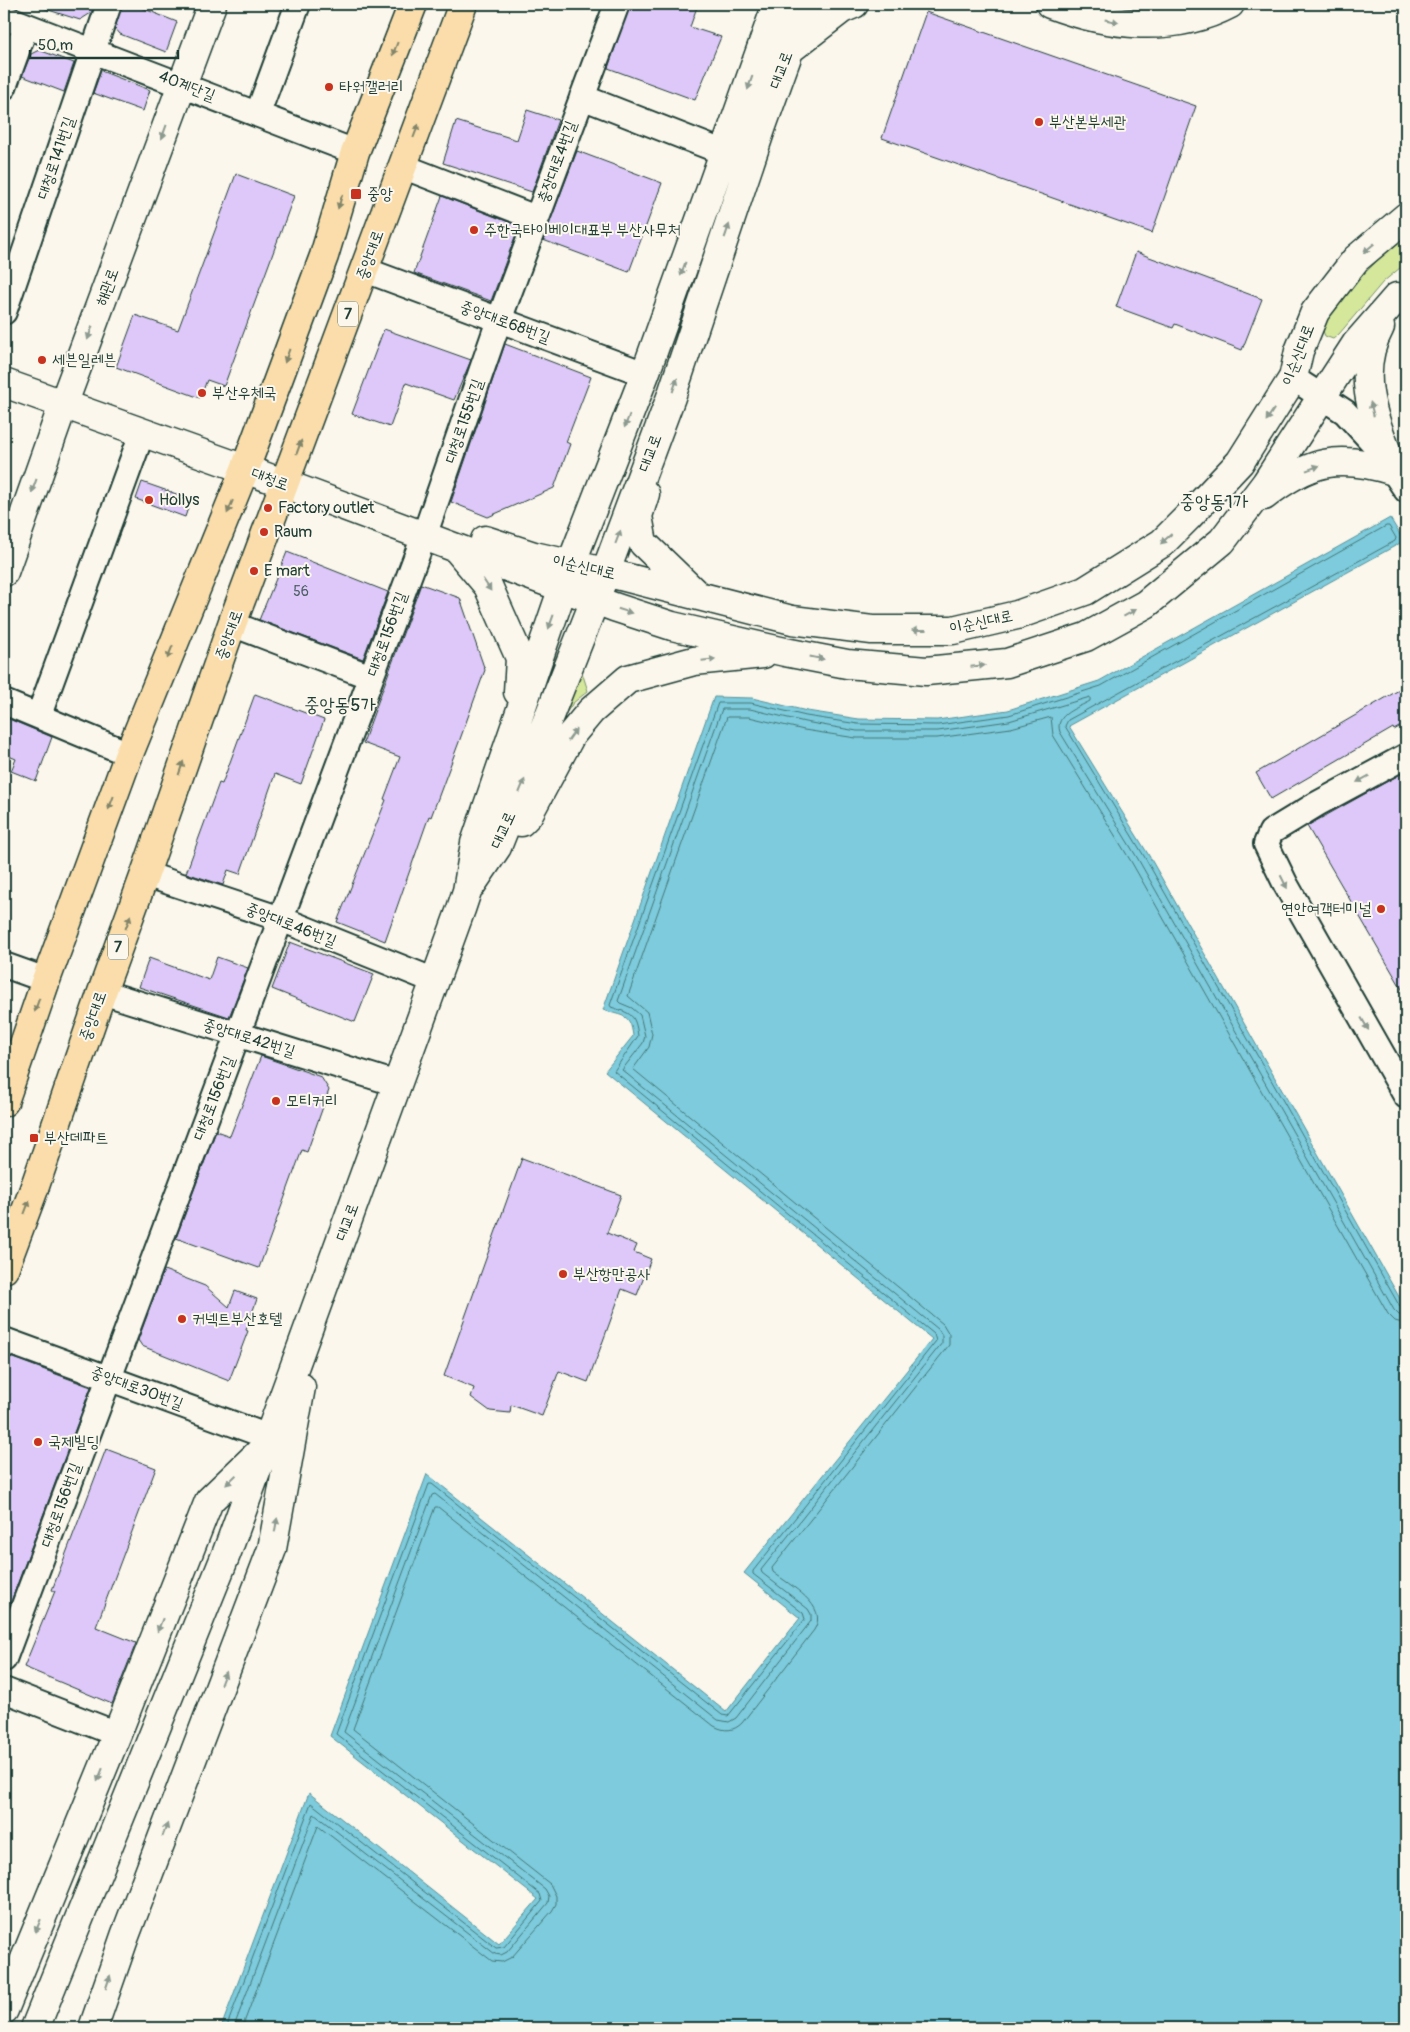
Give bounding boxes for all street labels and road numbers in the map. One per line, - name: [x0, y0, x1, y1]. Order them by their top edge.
- street label: 대교로: [765, 48, 797, 92]
- street label: 40계단길: [156, 66, 218, 106]
- street label: 대청로141번길: [33, 114, 80, 202]
- street label: 충장대로4번길: [533, 118, 581, 206]
- street label: 중앙대로: [352, 227, 388, 283]
- street label: 해관로: [91, 265, 123, 309]
- street label: 중앙대로68번길: [457, 296, 553, 348]
- road number: 7: [338, 302, 358, 326]
- street label: 이순신대로: [1277, 321, 1319, 389]
- street label: 대청로155번길: [440, 376, 488, 466]
- street label: 대교로: [634, 431, 666, 475]
- street label: 대청로: [248, 463, 292, 495]
- street label: 이순신대로: [550, 550, 618, 584]
- street label: 대청로156번길: [362, 589, 412, 679]
- street label: 이순신대로: [947, 606, 1015, 638]
- street label: 중앙대로: [211, 607, 247, 663]
- street label: 대교로: [486, 808, 520, 852]
- street label: 중앙대로46번길: [243, 898, 339, 952]
- road number: 7: [108, 934, 128, 960]
- street label: 중앙대로: [75, 988, 111, 1044]
- street label: 중앙대로42번길: [200, 1014, 298, 1062]
- street label: 대청로156번길: [189, 1053, 239, 1143]
- street label: 대교로: [331, 1200, 363, 1244]
- street label: 중앙대로30번길: [88, 1362, 186, 1414]
- street label: 대청로156번길: [36, 1460, 86, 1550]

